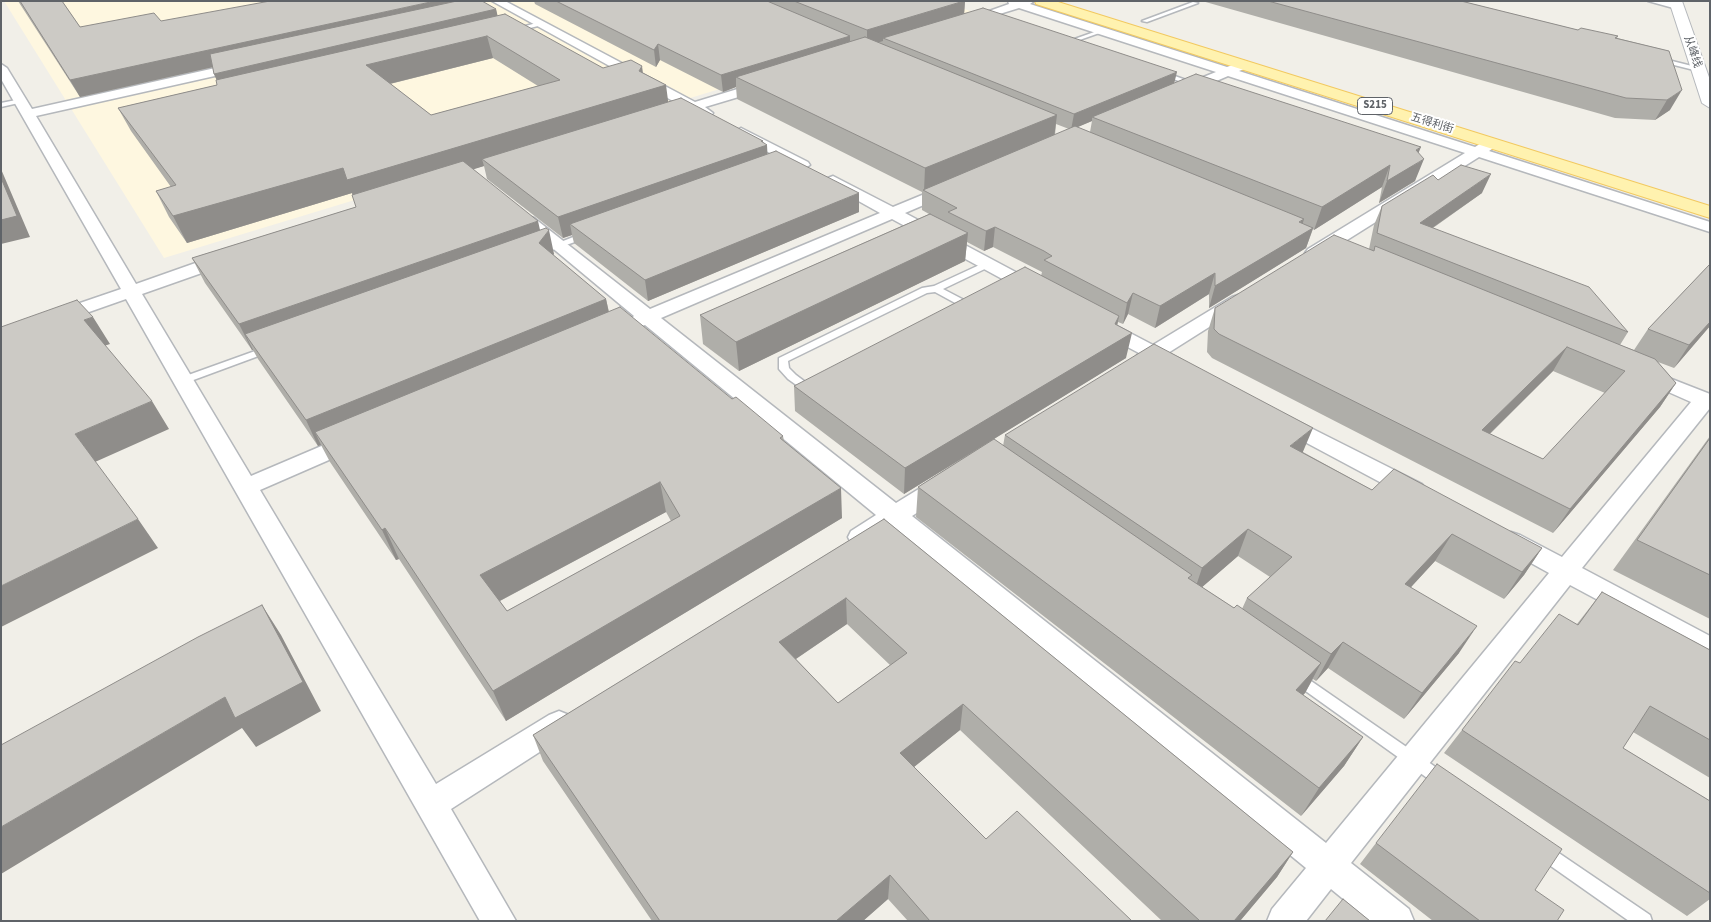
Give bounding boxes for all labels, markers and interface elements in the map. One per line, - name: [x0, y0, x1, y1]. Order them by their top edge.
- street label: 从峰线: [1680, 34, 1704, 70]
- road number: S215: [1358, 98, 1392, 114]
- street label: 五得利街: [1409, 111, 1455, 137]

